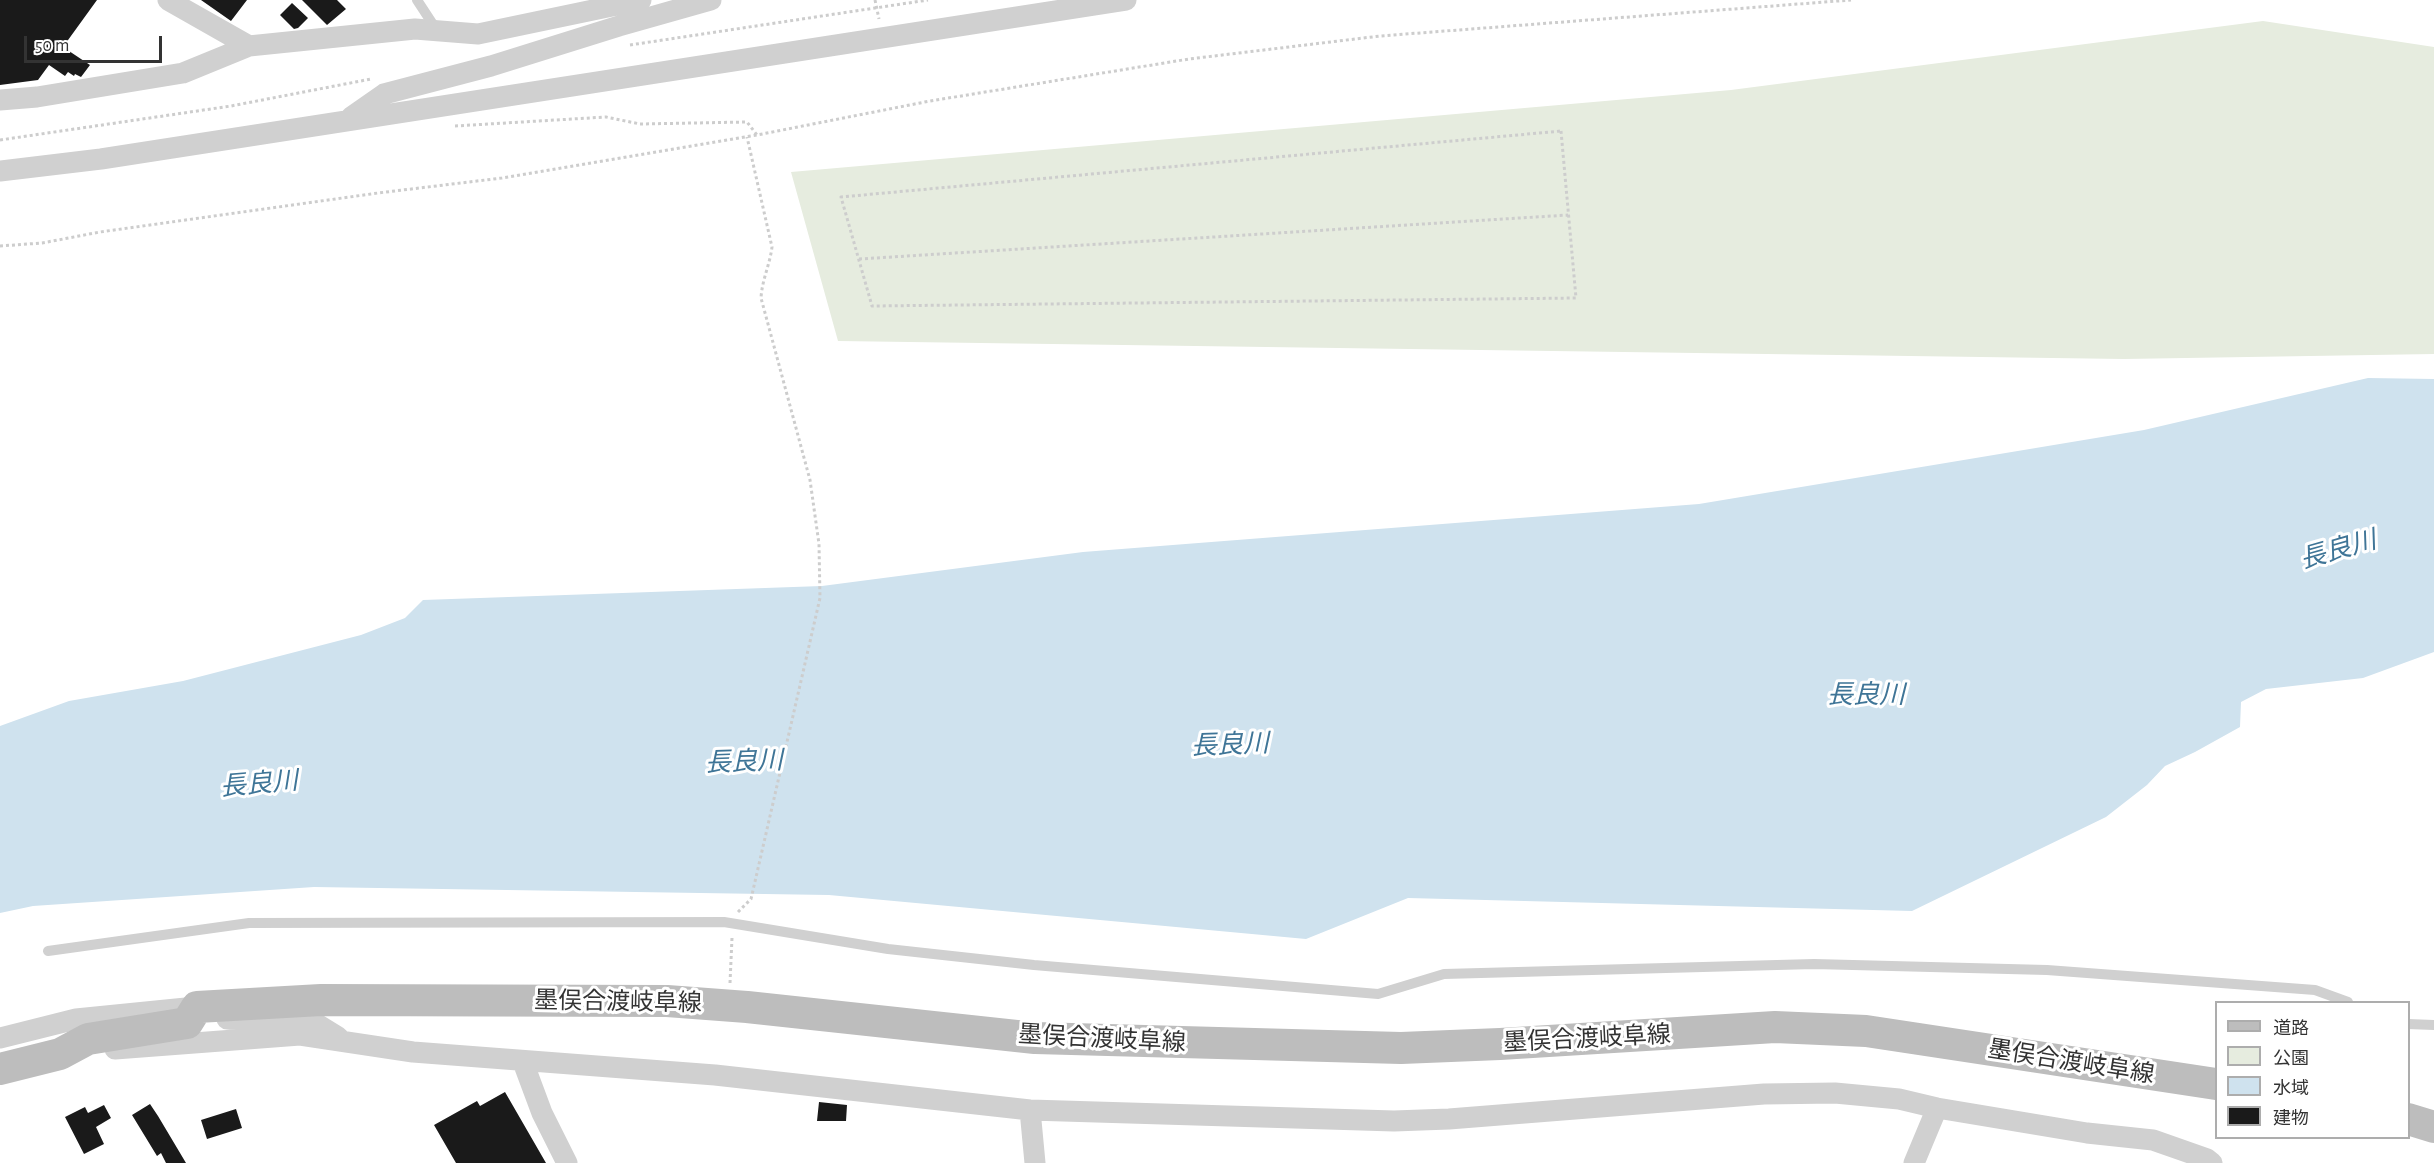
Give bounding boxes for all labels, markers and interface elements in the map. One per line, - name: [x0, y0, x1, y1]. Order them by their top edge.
- scale bar: [27, 24, 165, 62]
- text: 50 m: [35, 37, 69, 55]
- water label: 長良川: [2296, 524, 2380, 576]
- water label: 長良川: [1827, 679, 1905, 711]
- water label: 長良川: [1190, 728, 1270, 762]
- water label: 長良川: [704, 745, 784, 779]
- water label: 長良川: [219, 765, 299, 803]
- street label: 墨俣合渡岐阜線: [534, 986, 702, 1018]
- legend: [2215, 1001, 2410, 1139]
- street label: 墨俣合渡岐阜線: [1017, 1020, 1187, 1058]
- street label: 墨俣合渡岐阜線: [1502, 1020, 1672, 1058]
- text: 道路: [2273, 1020, 2309, 1038]
- street label: 墨俣合渡岐阜線: [1986, 1035, 2156, 1089]
- text: 公園: [2273, 1050, 2309, 1068]
- text: 水域: [2273, 1080, 2309, 1098]
- text: 建物: [2273, 1110, 2309, 1128]

